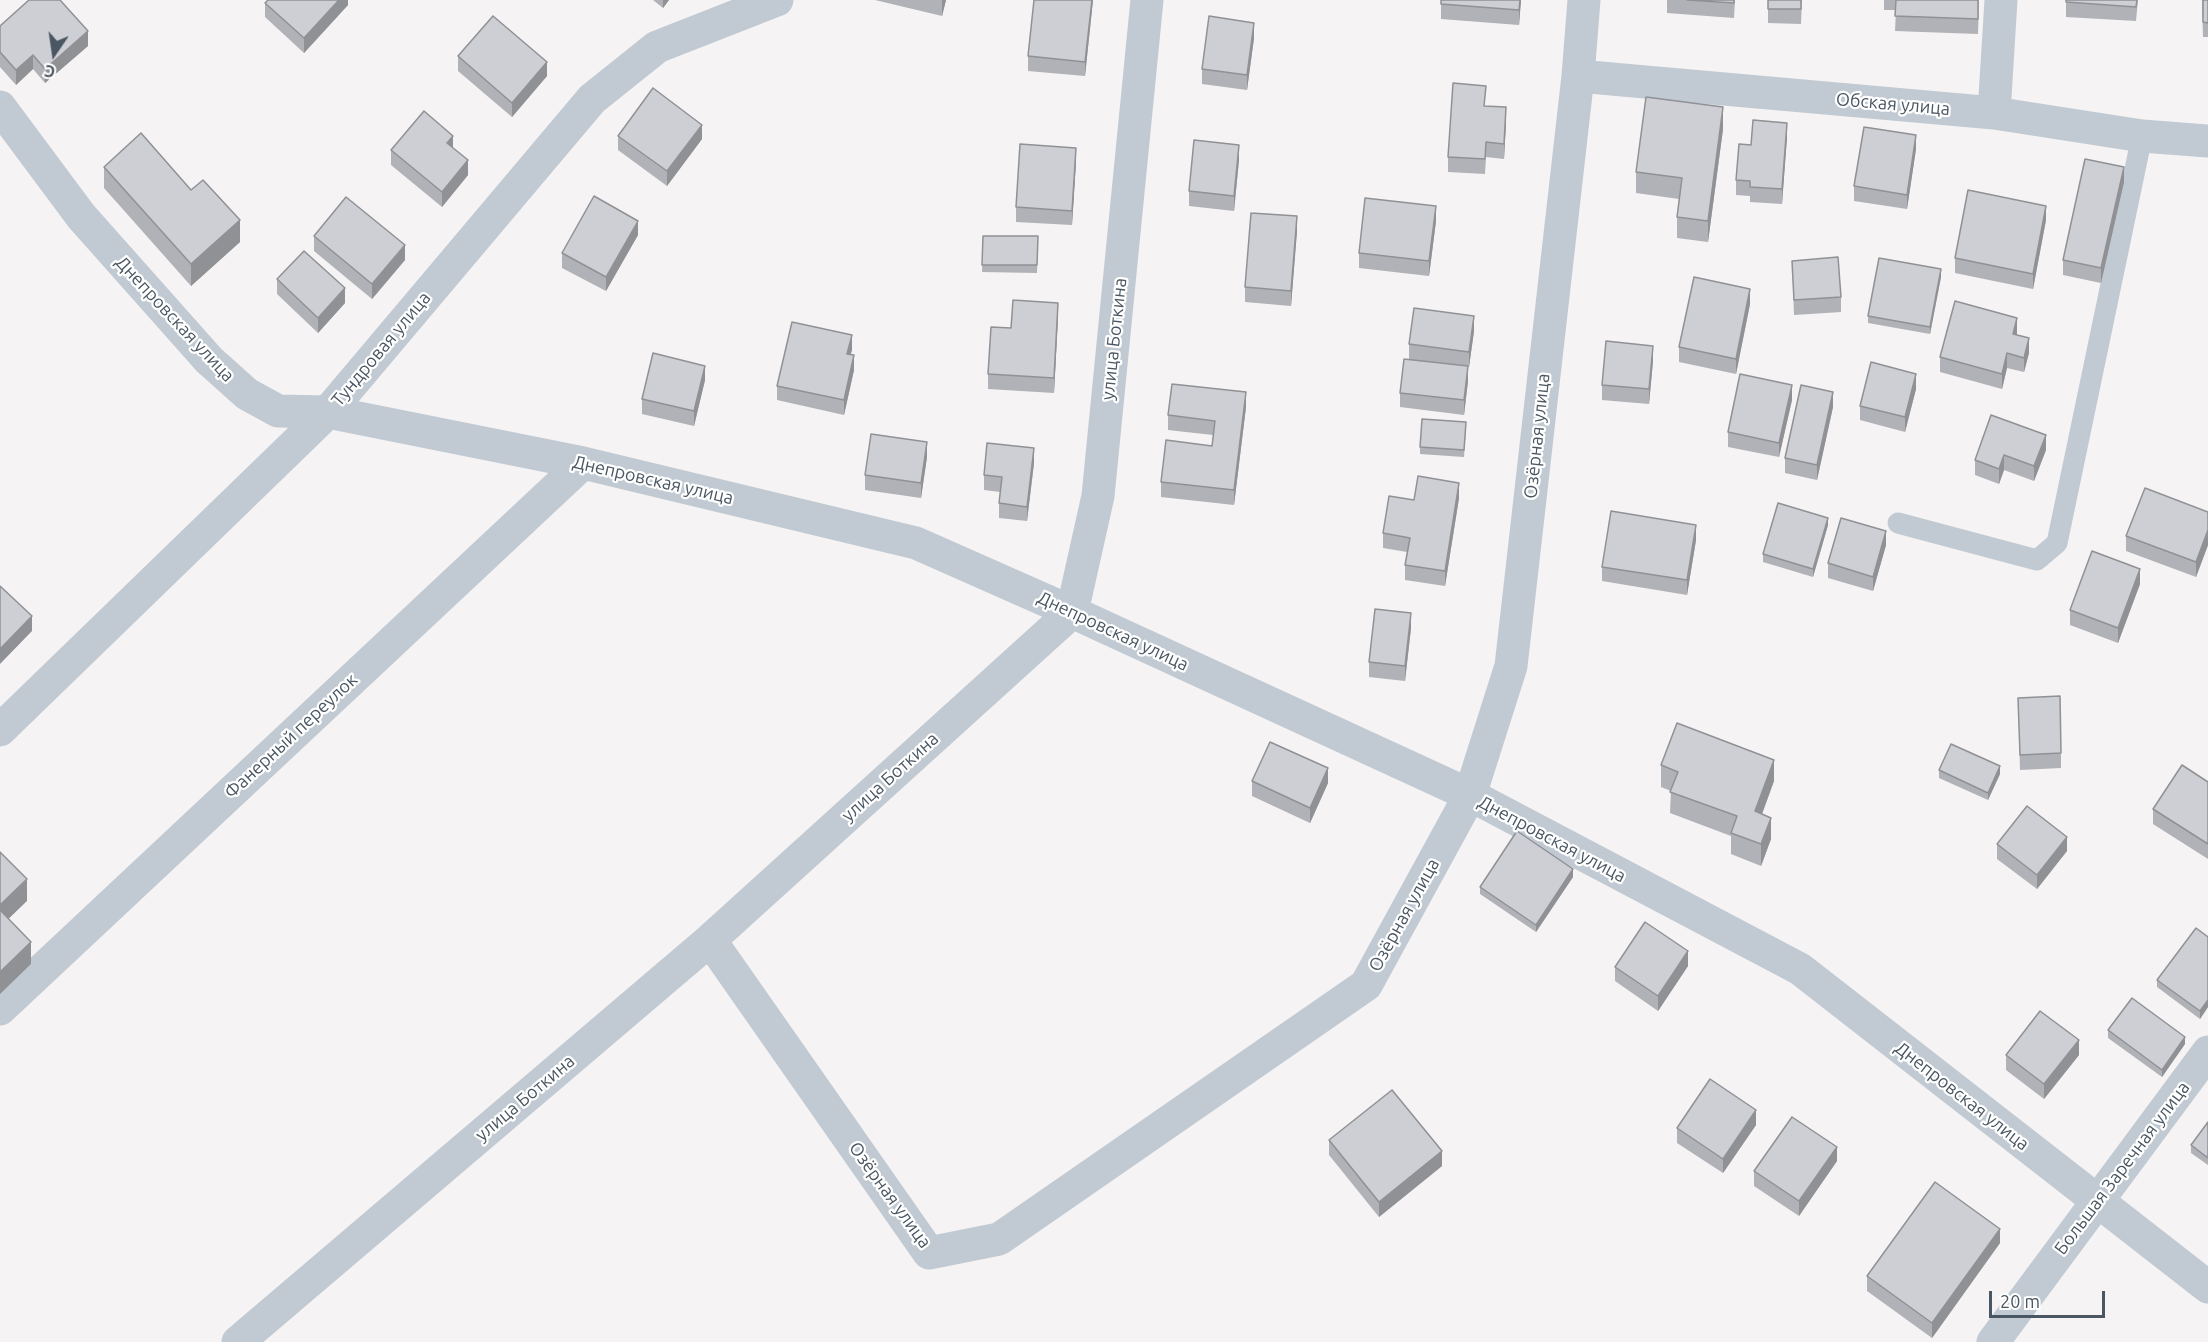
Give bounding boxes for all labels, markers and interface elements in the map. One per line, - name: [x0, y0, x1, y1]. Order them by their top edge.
- north arrow: [24, 24, 84, 84]
- text: С: [43, 62, 57, 81]
- street label: Обская улица: [1835, 88, 1951, 120]
- street label: Днепровская улица: [111, 252, 239, 386]
- street label: улица Боткина: [1097, 277, 1131, 401]
- street label: Тундровая улица: [327, 287, 435, 411]
- street label: Озёрная улица: [1520, 372, 1554, 500]
- street label: Днепровская улица: [571, 451, 735, 509]
- street label: Днепровская улица: [1034, 587, 1192, 675]
- street label: Фанерный переулок: [220, 669, 362, 803]
- street label: улица Боткина: [837, 728, 943, 826]
- street label: Днепровская улица: [1474, 791, 1630, 887]
- street label: Озёрная улица: [1364, 855, 1444, 975]
- street label: Днепровская улица: [1891, 1037, 2033, 1155]
- street label: улица Боткина: [471, 1050, 579, 1146]
- street label: Большая Заречная улица: [2050, 1077, 2194, 1259]
- street label: Озёрная улица: [844, 1138, 936, 1252]
- scale bar: [1992, 1279, 2108, 1317]
- text: 20 m: [2000, 1291, 2040, 1311]

